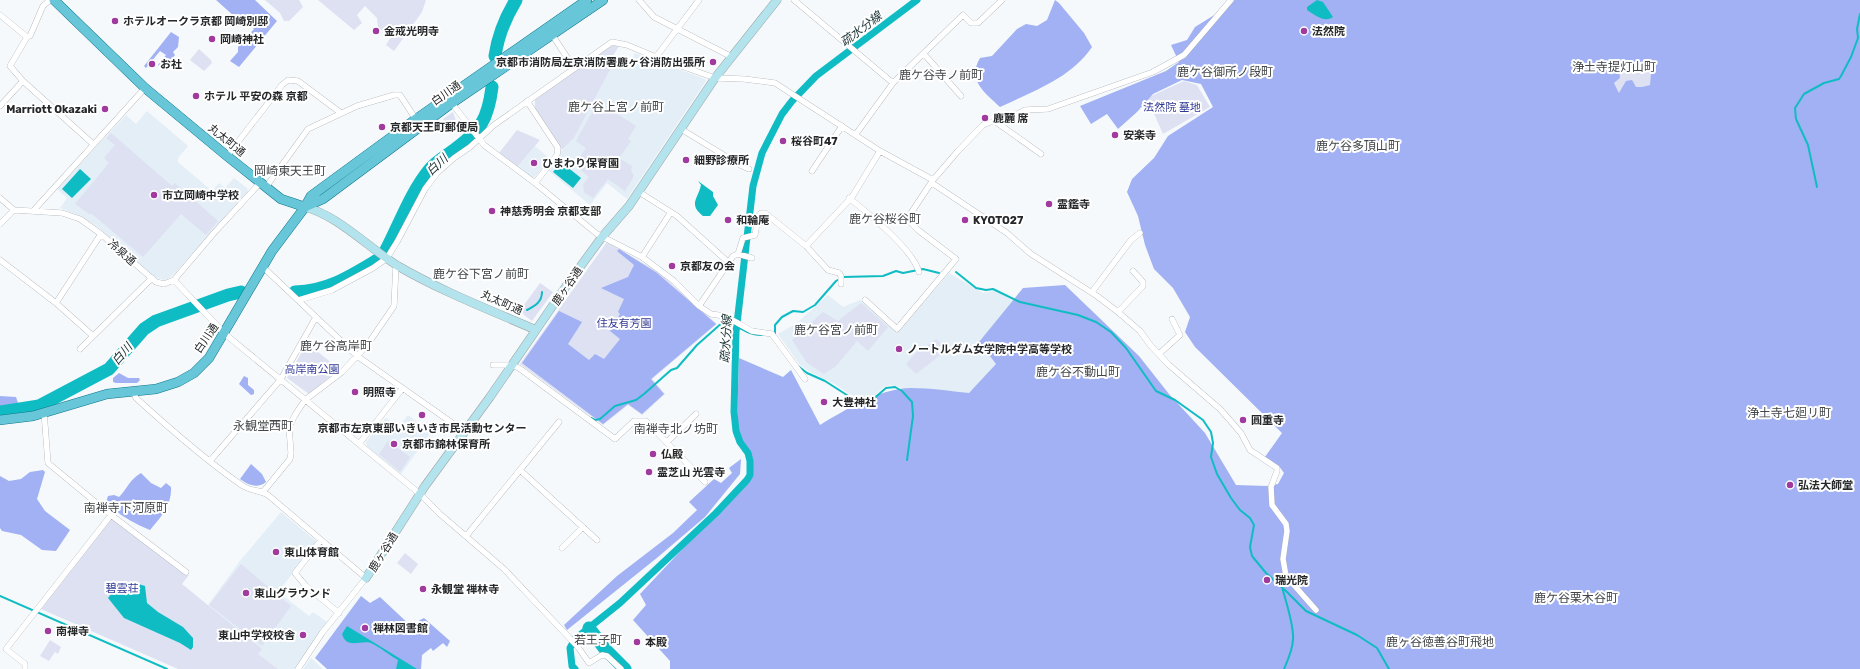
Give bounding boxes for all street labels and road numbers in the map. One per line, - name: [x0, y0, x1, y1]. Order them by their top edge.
- street label: 白川通: [429, 79, 464, 108]
- street label: 丸太町通: [205, 121, 248, 159]
- street label: 冷泉通: [105, 237, 138, 268]
- street label: 鹿ヶ谷通: [549, 265, 585, 308]
- street label: 丸太町通: [479, 288, 525, 317]
- street label: 白川通: [192, 321, 221, 356]
- street label: 鹿ヶ谷通: [366, 530, 401, 574]

